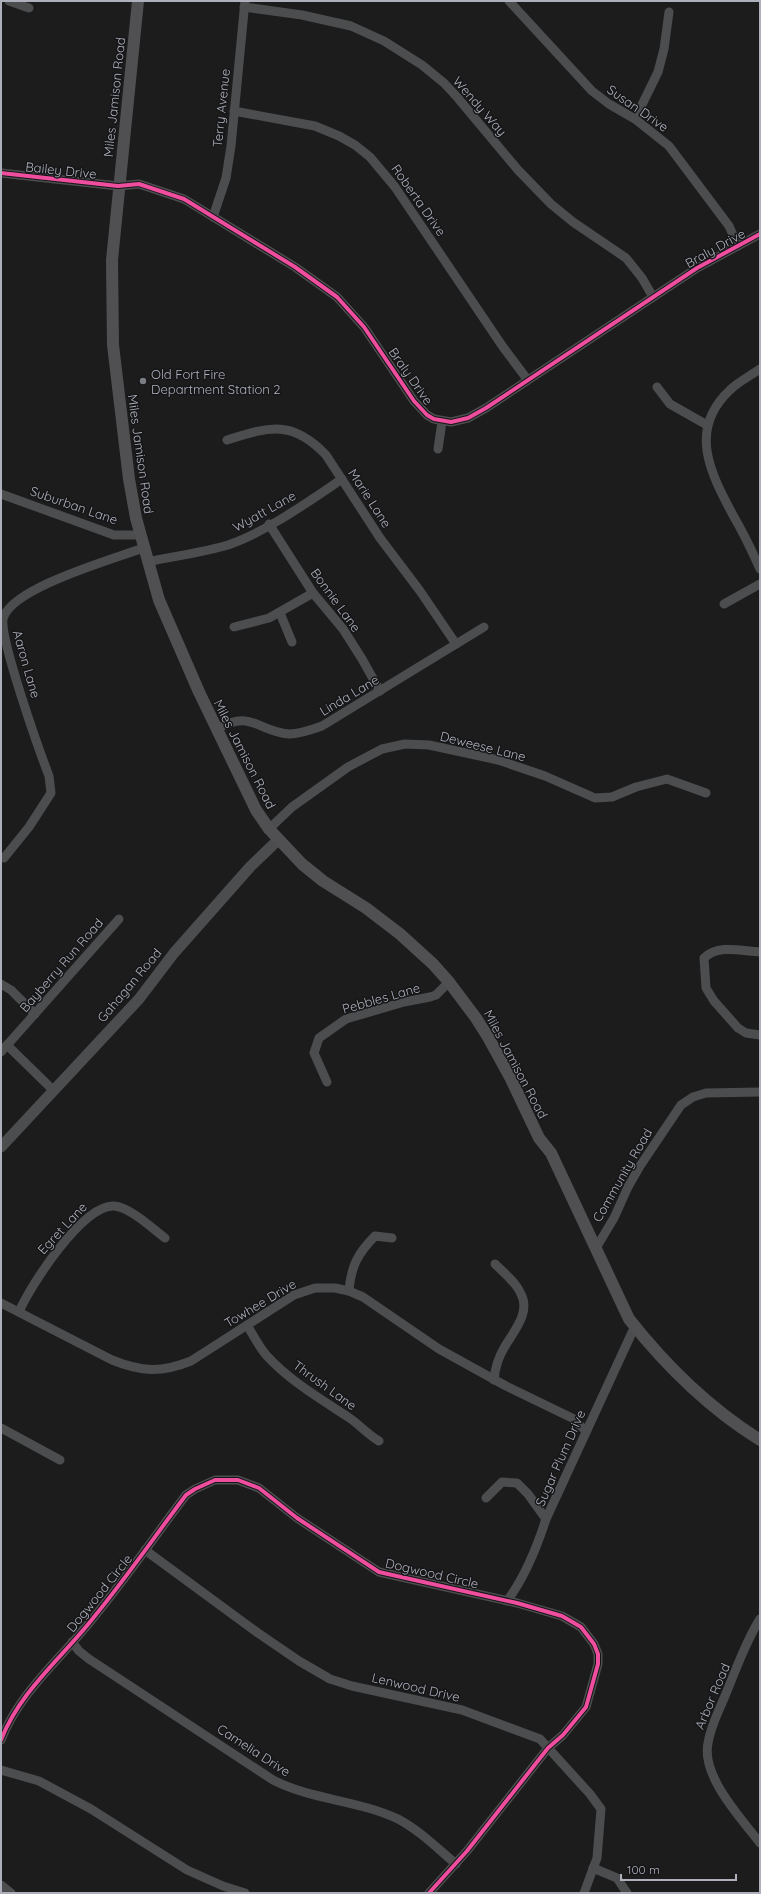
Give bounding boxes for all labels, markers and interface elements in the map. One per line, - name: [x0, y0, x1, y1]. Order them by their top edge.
- street label: Miles Jamison Road: [100, 36, 128, 158]
- street label: Terry Avenue: [209, 68, 233, 148]
- street label: Wendy Way: [450, 73, 510, 139]
- street label: Susan Drive: [604, 81, 672, 135]
- street label: Bailey Drive: [25, 158, 97, 182]
- street label: Roberta Drive: [388, 161, 450, 239]
- street label: Braly Drive: [682, 225, 748, 271]
- street label: Braly Drive: [385, 344, 437, 408]
- place label: Old Fort Fire Department Station 2: [151, 366, 281, 397]
- marker: Old Fort Fire Department Station 2: [138, 376, 148, 386]
- street label: Miles Jamison Road: [125, 393, 157, 515]
- street label: Marie Lane: [345, 466, 395, 530]
- street label: Suburban Lane: [28, 483, 120, 527]
- street label: Wyatt Lane: [230, 487, 298, 535]
- street label: Bonnie Lane: [308, 565, 364, 635]
- street label: Aaron Lane: [10, 628, 44, 700]
- street label: Linda Lane: [317, 671, 381, 719]
- street label: Miles Jamison Road: [210, 697, 280, 811]
- street label: Deweese Lane: [438, 728, 528, 764]
- street label: Bayberry Run Road: [16, 915, 106, 1015]
- street label: Gahagan Road: [93, 945, 165, 1025]
- street label: Pebbles Lane: [340, 979, 422, 1017]
- street label: Miles Jamison Road: [481, 1007, 551, 1121]
- street label: Community Road: [589, 1125, 655, 1225]
- street label: Egret Lane: [34, 1199, 90, 1257]
- street label: Towhee Drive: [221, 1275, 299, 1331]
- street label: Thrush Lane: [290, 1357, 360, 1413]
- street label: Sugar Plum Drive: [532, 1407, 588, 1509]
- street label: Dogwood Circle: [63, 1551, 135, 1635]
- street label: Dogwood Circle: [384, 1554, 480, 1592]
- street label: Arbor Road: [691, 1661, 733, 1731]
- street label: Lenwood Drive: [370, 1669, 462, 1705]
- street label: Camelia Drive: [214, 1720, 294, 1780]
- scale bar: [621, 1856, 736, 1882]
- text: 100 m: [627, 1862, 660, 1877]

